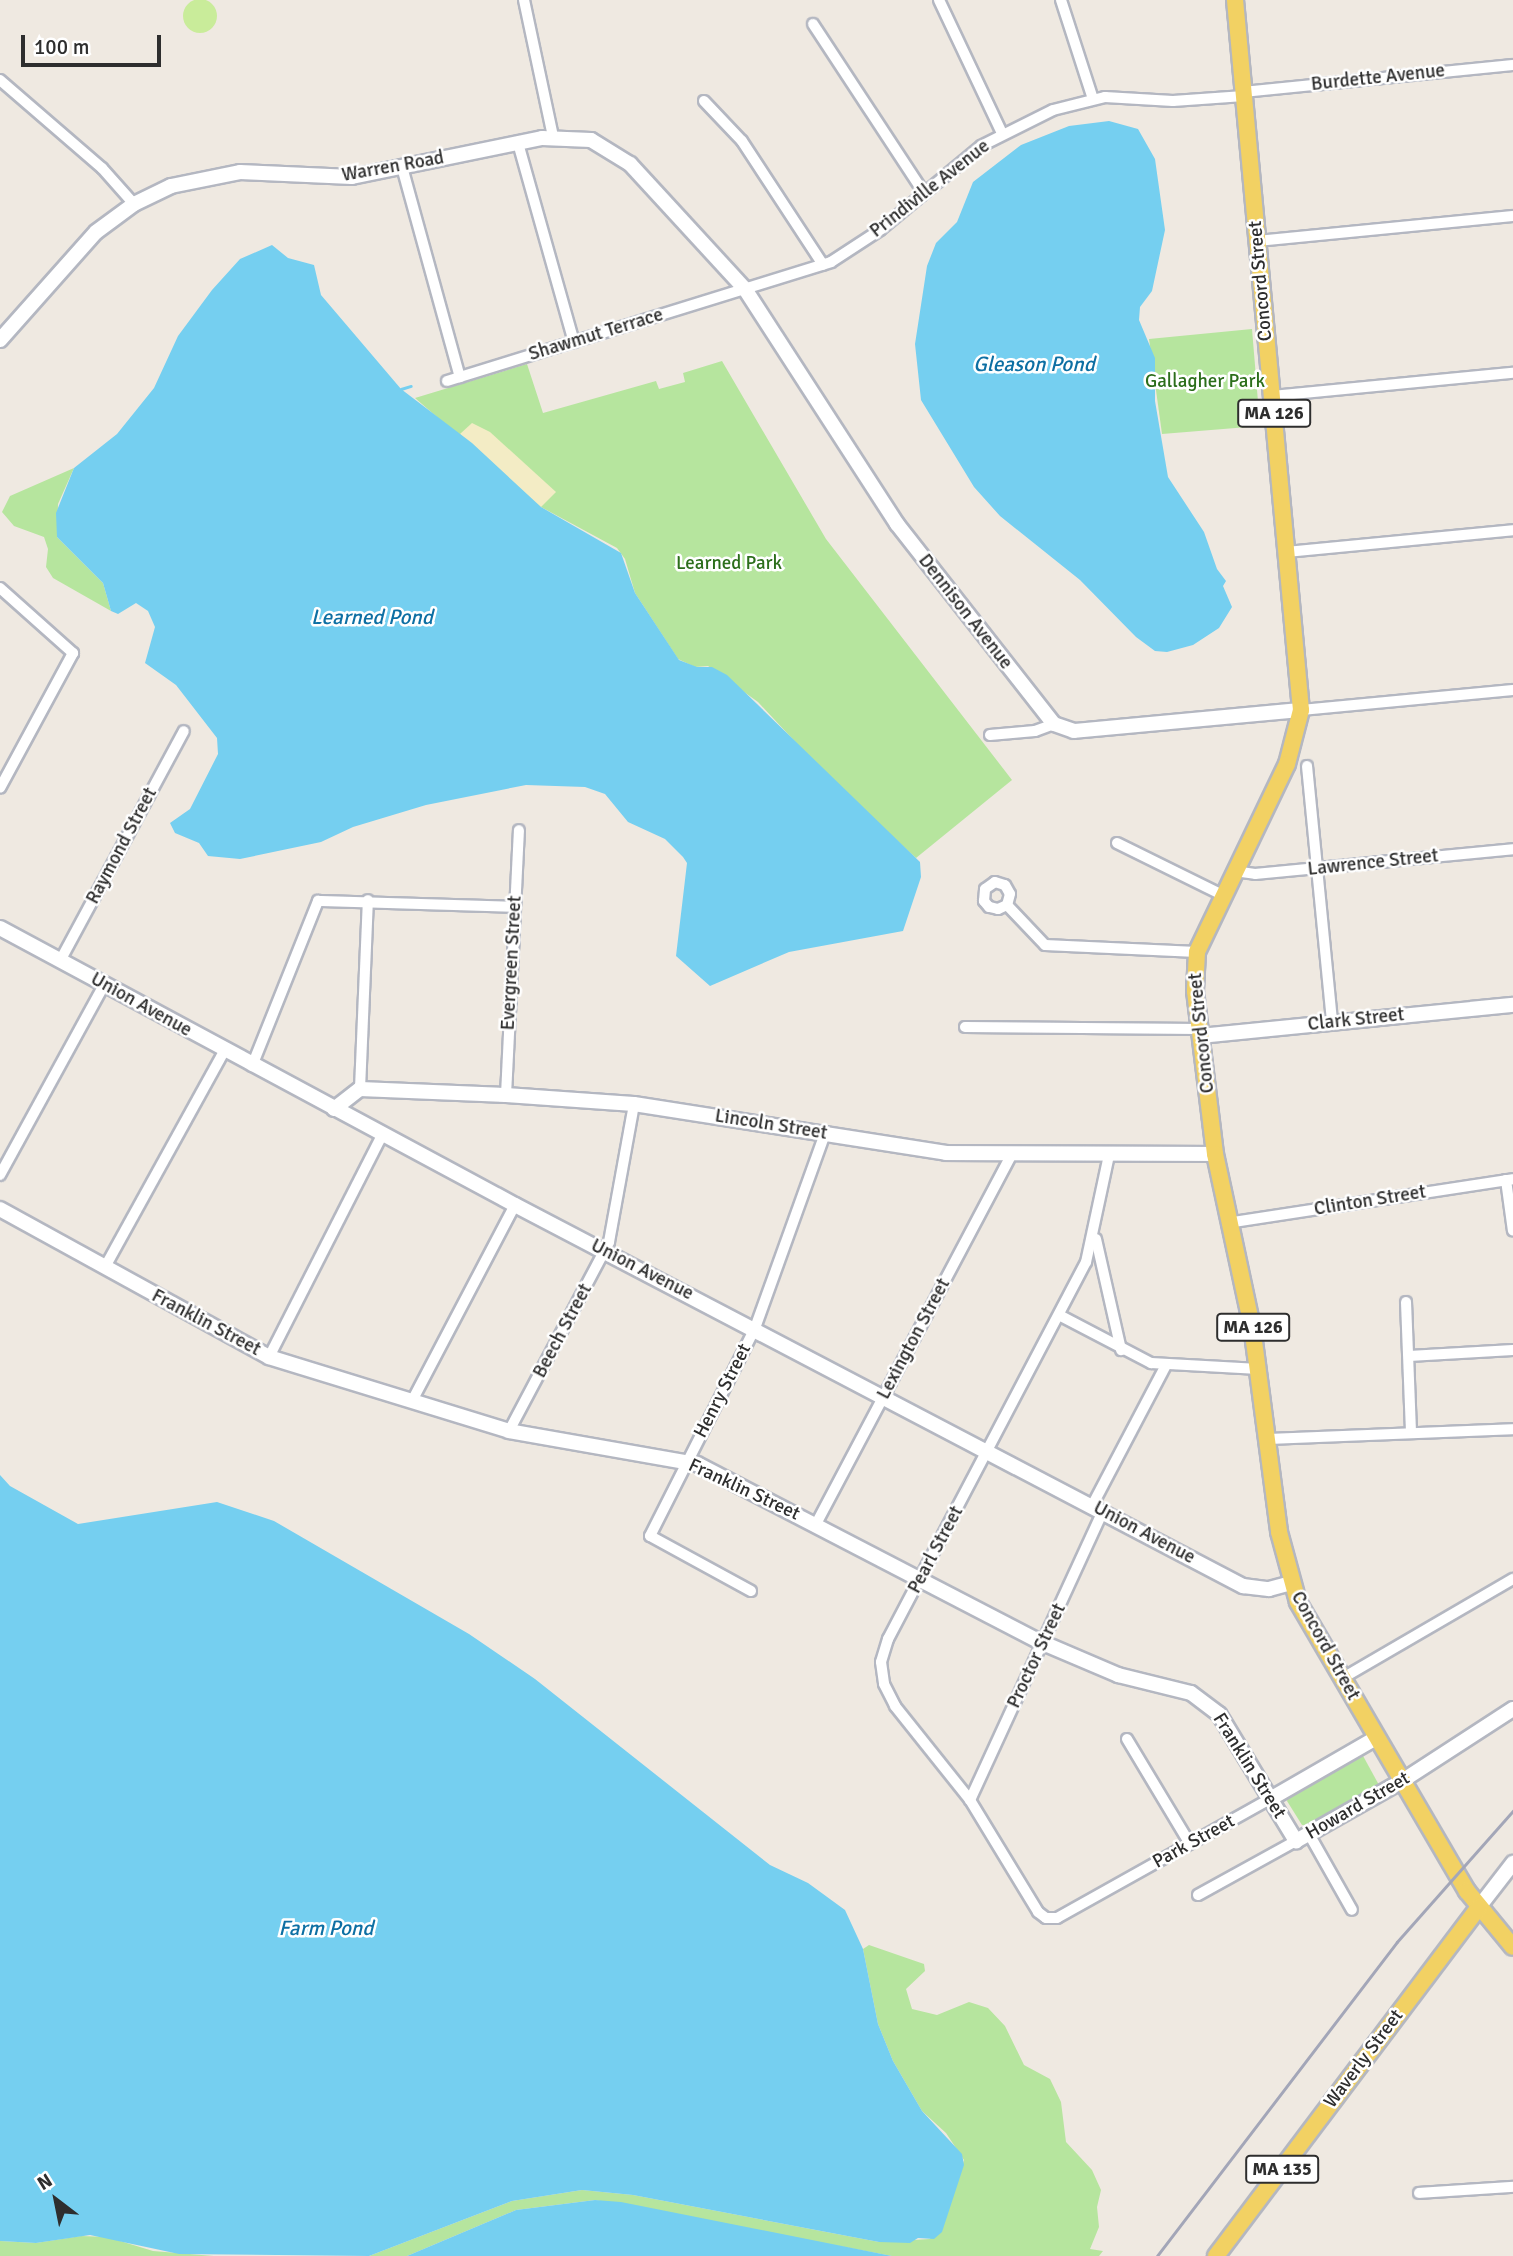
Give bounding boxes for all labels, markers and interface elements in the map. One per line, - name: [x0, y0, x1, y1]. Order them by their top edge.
- scale bar: [24, 21, 164, 65]
- text: 100 m: [34, 34, 89, 60]
- street label: Burdette Avenue: [1310, 60, 1446, 96]
- street label: Prindiville Avenue: [866, 135, 994, 243]
- street label: Warren Road: [340, 147, 446, 187]
- street label: Concord Street: [1244, 220, 1278, 342]
- street label: Shawmut Terrace: [526, 304, 666, 366]
- water label: Gleason Pond: [973, 351, 1095, 377]
- park label: Gallagher Park: [1145, 371, 1265, 393]
- road number: MA 126: [1236, 398, 1312, 428]
- street label: Dennison Avenue: [913, 550, 1017, 674]
- park label: Learned Park: [676, 553, 782, 575]
- water label: Learned Pond: [311, 604, 433, 630]
- street label: Raymond Street: [82, 784, 162, 908]
- street label: Lawrence Street: [1306, 845, 1440, 881]
- street label: Evergreen Street: [497, 895, 527, 1031]
- street label: Union Avenue: [86, 968, 196, 1042]
- street label: Concord Street: [1184, 972, 1220, 1094]
- street label: Clark Street: [1307, 1004, 1405, 1036]
- street label: Lincoln Street: [713, 1105, 829, 1145]
- street label: Clinton Street: [1312, 1181, 1428, 1221]
- street label: Union Avenue: [587, 1234, 697, 1306]
- street label: Lexington Street: [873, 1275, 955, 1403]
- street label: Beech Street: [529, 1280, 597, 1382]
- street label: Franklin Street: [148, 1285, 264, 1361]
- road number: MA 126: [1214, 1312, 1292, 1342]
- street label: Henry Street: [690, 1340, 756, 1442]
- street label: Franklin Street: [685, 1454, 803, 1526]
- street label: Union Avenue: [1089, 1497, 1199, 1569]
- street label: Pearl Street: [903, 1502, 969, 1598]
- street label: Concord Street: [1286, 1588, 1364, 1704]
- street label: Proctor Street: [1003, 1600, 1071, 1712]
- street label: Franklin Street: [1207, 1709, 1291, 1823]
- street label: Howard Street: [1302, 1767, 1414, 1845]
- street label: Park Street: [1149, 1810, 1239, 1874]
- water label: Farm Pond: [279, 1915, 373, 1941]
- street label: Waverly Street: [1320, 2005, 1408, 2113]
- road number: MA 135: [1244, 2154, 1320, 2183]
- north arrow: [21, 2165, 91, 2235]
- text: N: [33, 2169, 57, 2196]

